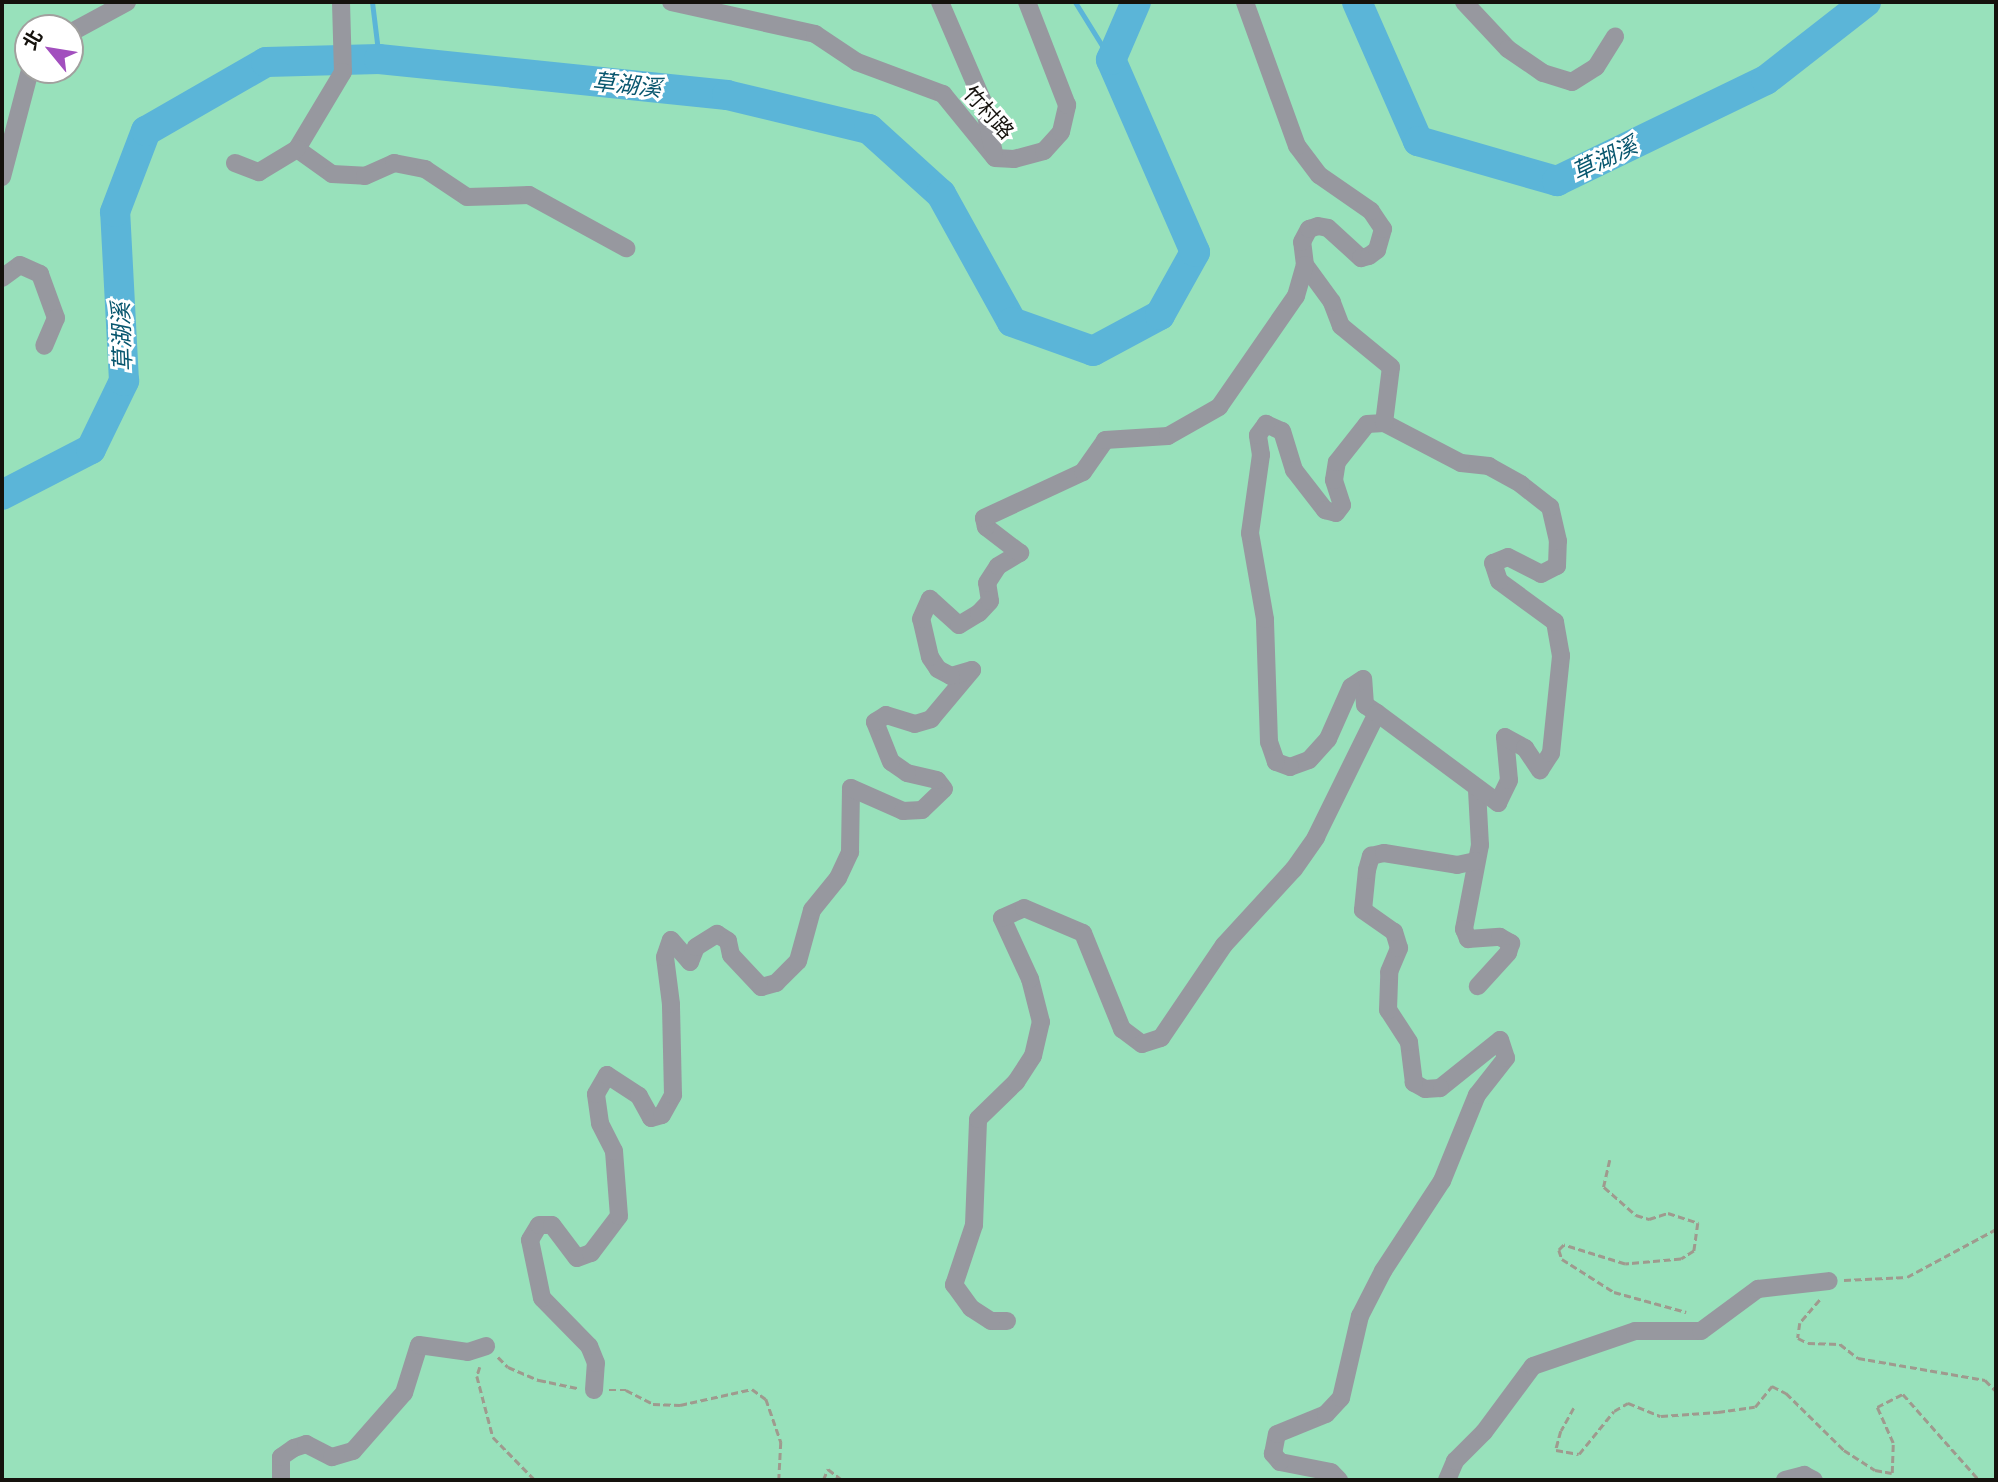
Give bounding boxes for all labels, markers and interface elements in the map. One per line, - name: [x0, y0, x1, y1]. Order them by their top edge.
- north arrow: [14, 14, 84, 84]
- text: 北: [17, 25, 49, 54]
- water label: 草湖溪: [591, 67, 663, 101]
- street label: 竹村路: [959, 80, 1019, 144]
- water label: 草湖溪: [1567, 130, 1641, 186]
- water label: 草湖溪: [106, 302, 136, 372]

